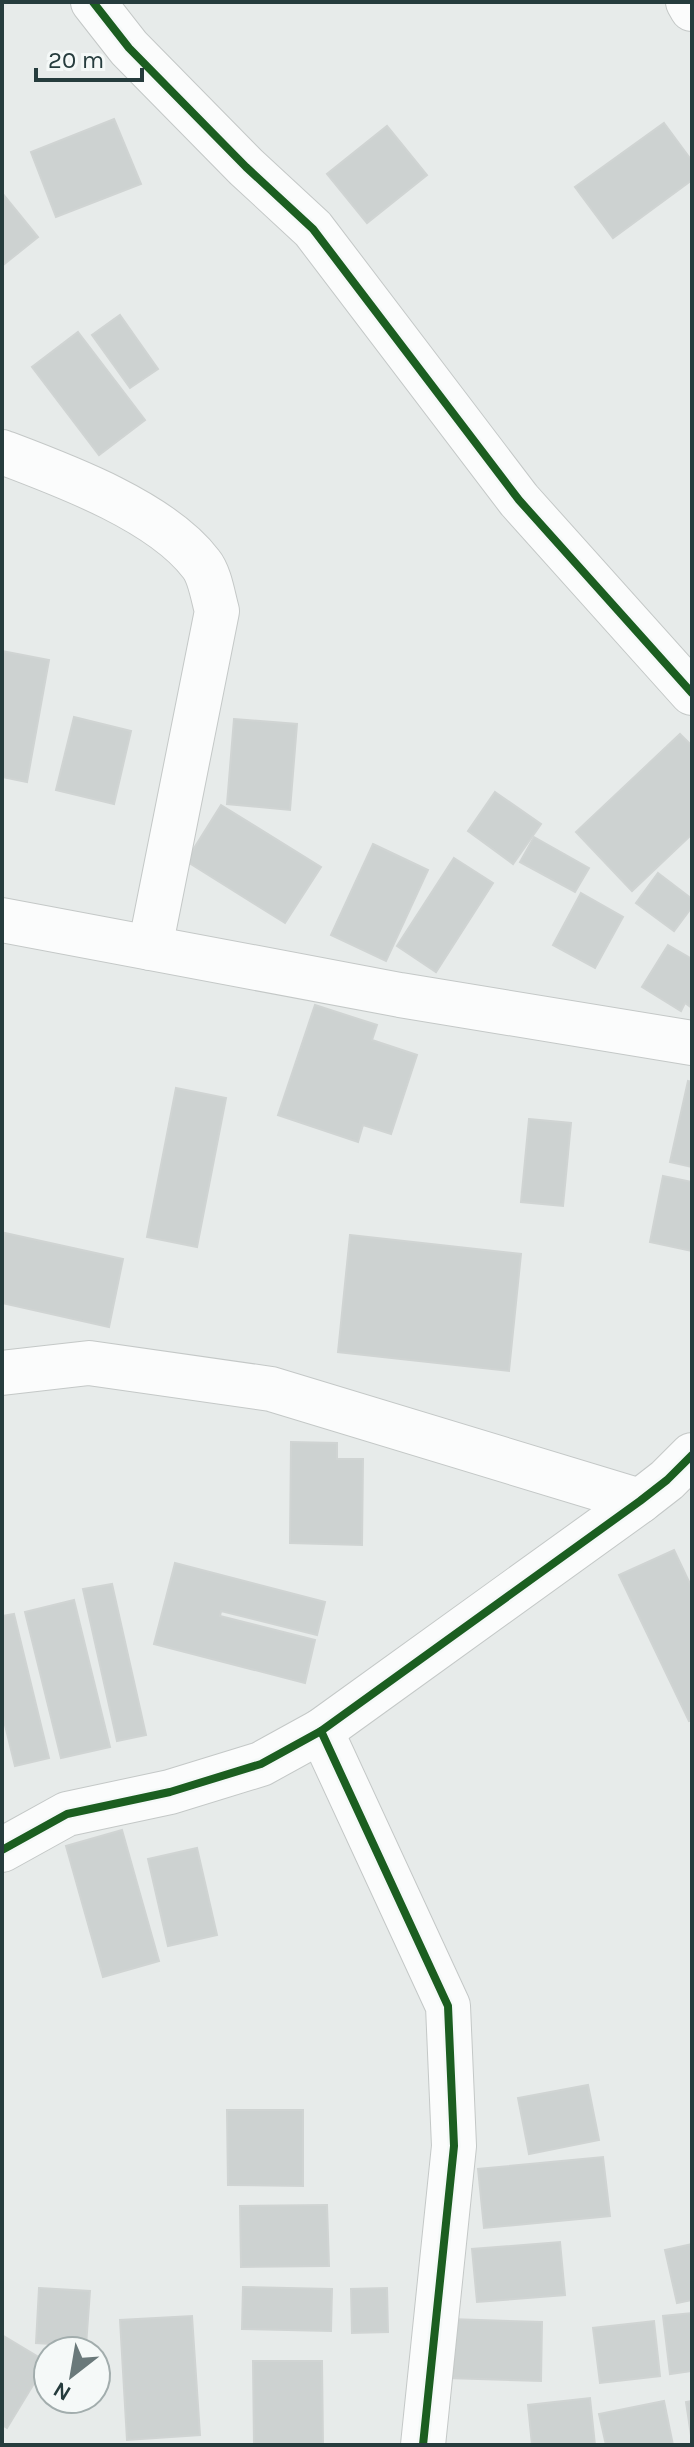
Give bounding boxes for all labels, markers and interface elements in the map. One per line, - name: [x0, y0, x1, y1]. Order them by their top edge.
- scale bar: [36, 32, 142, 82]
- text: 20 m: [48, 46, 104, 74]
- north arrow: [32, 2335, 112, 2415]
- text: N: [49, 2376, 76, 2406]

